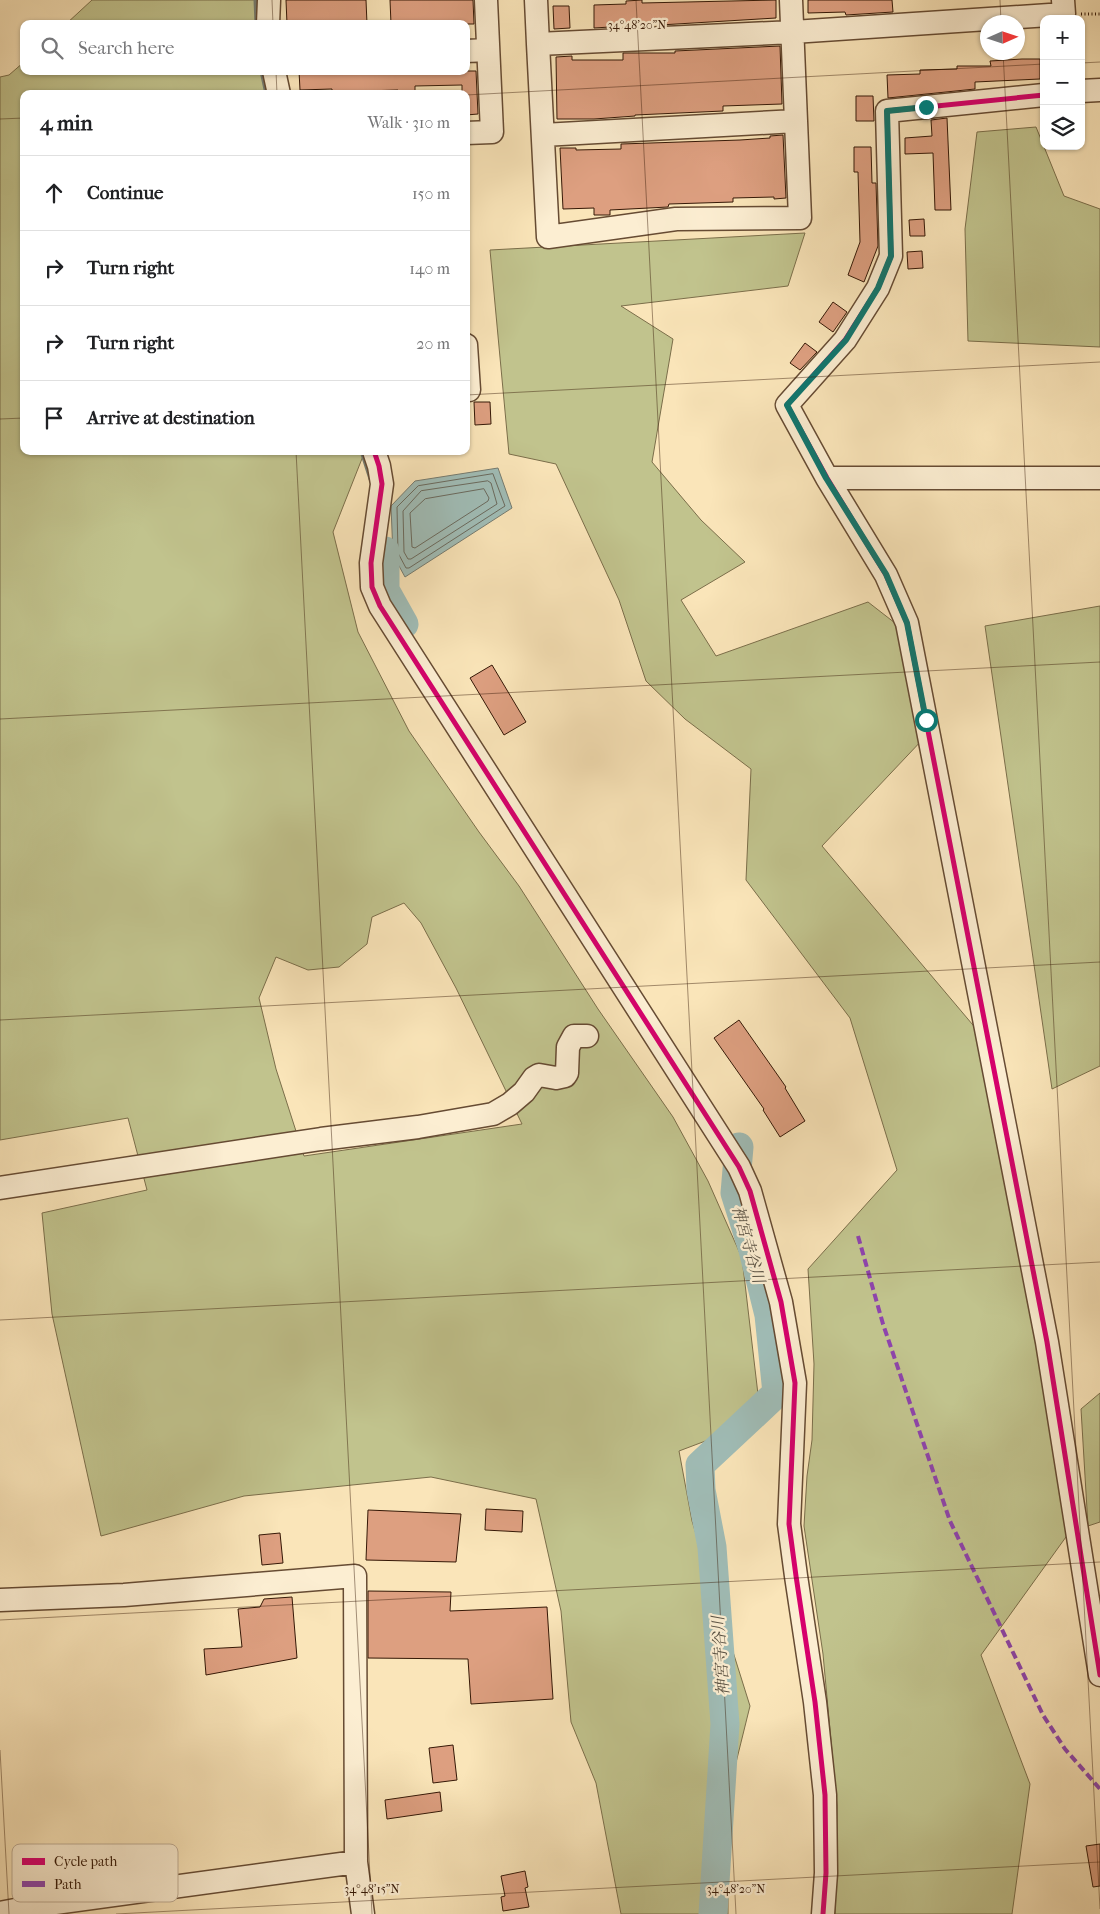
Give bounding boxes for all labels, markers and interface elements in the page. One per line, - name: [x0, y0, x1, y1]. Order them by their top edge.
- north arrow: [980, 15, 1025, 60]
- map controls: [1040, 15, 1085, 150]
- button: +: [1040, 15, 1085, 60]
- text: 34°48'20"N: [608, 18, 666, 32]
- search box: [20, 20, 470, 75]
- icon: search: [38, 34, 66, 62]
- text: Search here: [78, 37, 174, 59]
- button: −: [1040, 60, 1085, 105]
- route end: [915, 96, 938, 119]
- button: layers: [1040, 105, 1085, 150]
- text: 4 min: [40, 111, 93, 135]
- text: Walk · 310 m: [367, 113, 450, 132]
- icon: ahead: [40, 179, 68, 207]
- text: Continue: [87, 182, 163, 204]
- text: 150 m: [412, 184, 450, 203]
- icon: right: [40, 254, 68, 282]
- text: Turn right: [87, 257, 174, 279]
- text: 140 m: [409, 259, 450, 278]
- icon: right: [40, 329, 68, 357]
- text: Turn right: [87, 332, 174, 354]
- text: 20 m: [416, 334, 450, 353]
- icon: arrive: [40, 404, 68, 432]
- text: Arrive at destination: [87, 407, 255, 429]
- route start: [915, 709, 938, 732]
- water label: 神宮寺谷川: [728, 1203, 769, 1287]
- water label: 神宮寺谷川: [708, 1613, 733, 1697]
- legend: [12, 1844, 178, 1902]
- text: Cycle path: [54, 1853, 118, 1870]
- text: Path: [54, 1876, 82, 1893]
- text: 34°48'15"N: [344, 1882, 400, 1896]
- text: 34°48'20"N: [707, 1882, 765, 1896]

